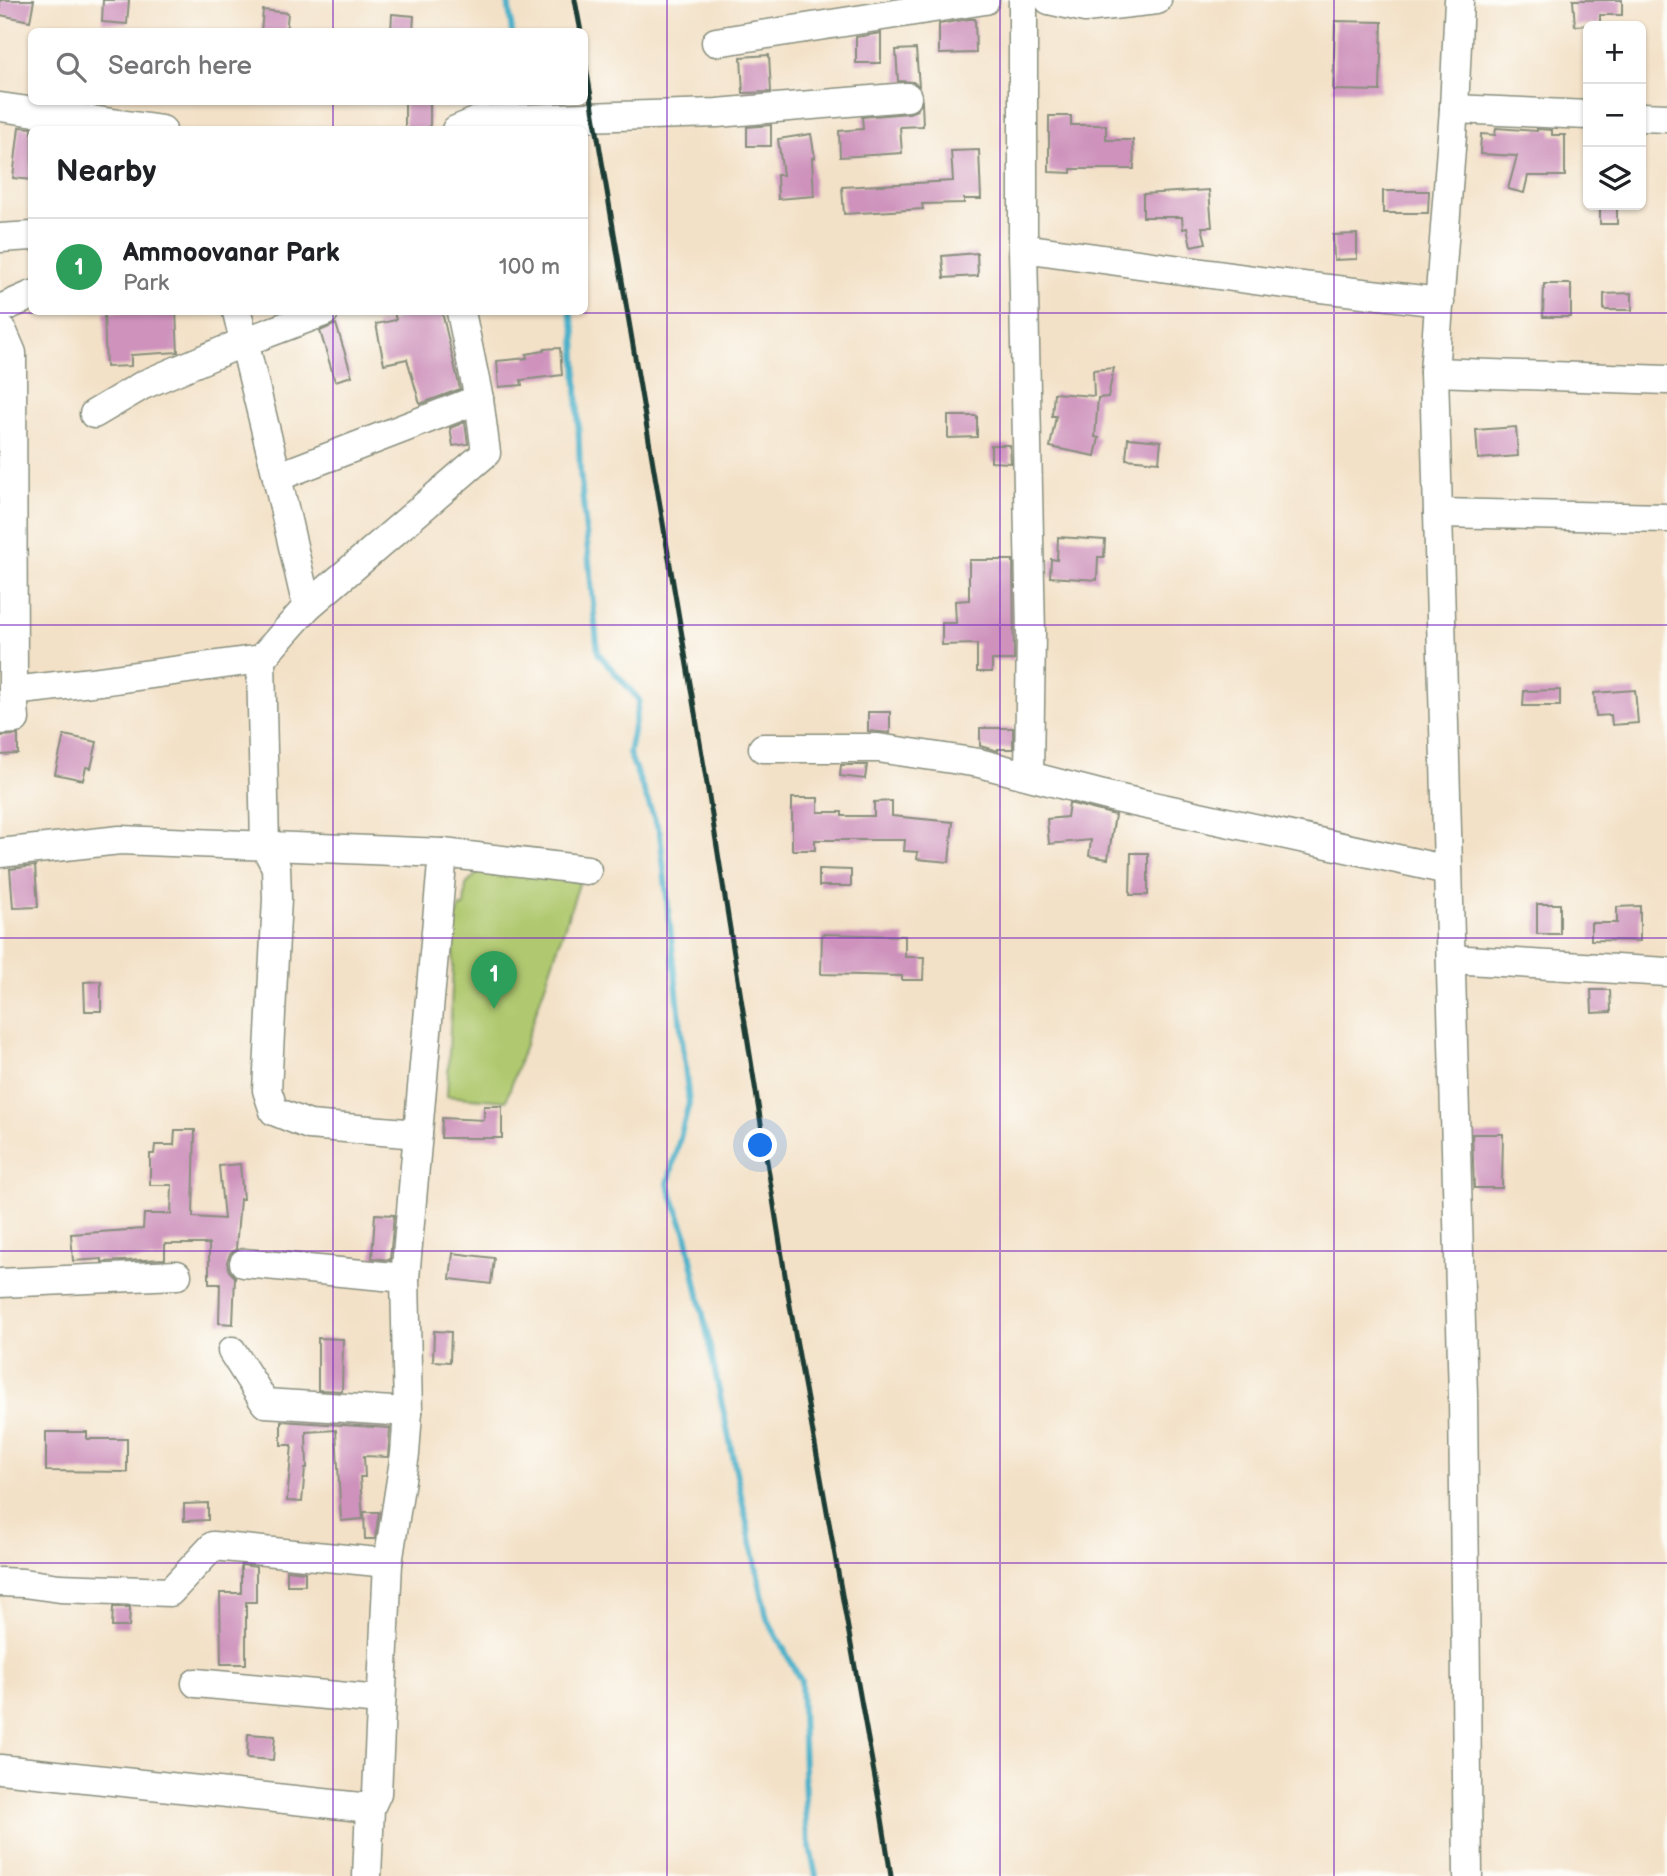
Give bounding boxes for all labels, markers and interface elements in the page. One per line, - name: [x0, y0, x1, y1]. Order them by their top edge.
- map controls: [1583, 21, 1646, 210]
- button: +: [1583, 21, 1646, 84]
- search box: [28, 28, 588, 105]
- icon: search: [52, 48, 90, 86]
- text: Search here: [108, 51, 252, 82]
- button: −: [1583, 84, 1646, 147]
- button: layers: [1583, 147, 1646, 210]
- text: Nearby: [56, 154, 156, 190]
- text: Ammoovanar Park: [123, 238, 340, 269]
- text: 1: [74, 253, 84, 281]
- text: 100 m: [499, 253, 560, 281]
- text: Park: [123, 269, 169, 297]
- pin: 1: [471, 951, 517, 1009]
- your location: [743, 1128, 777, 1162]

